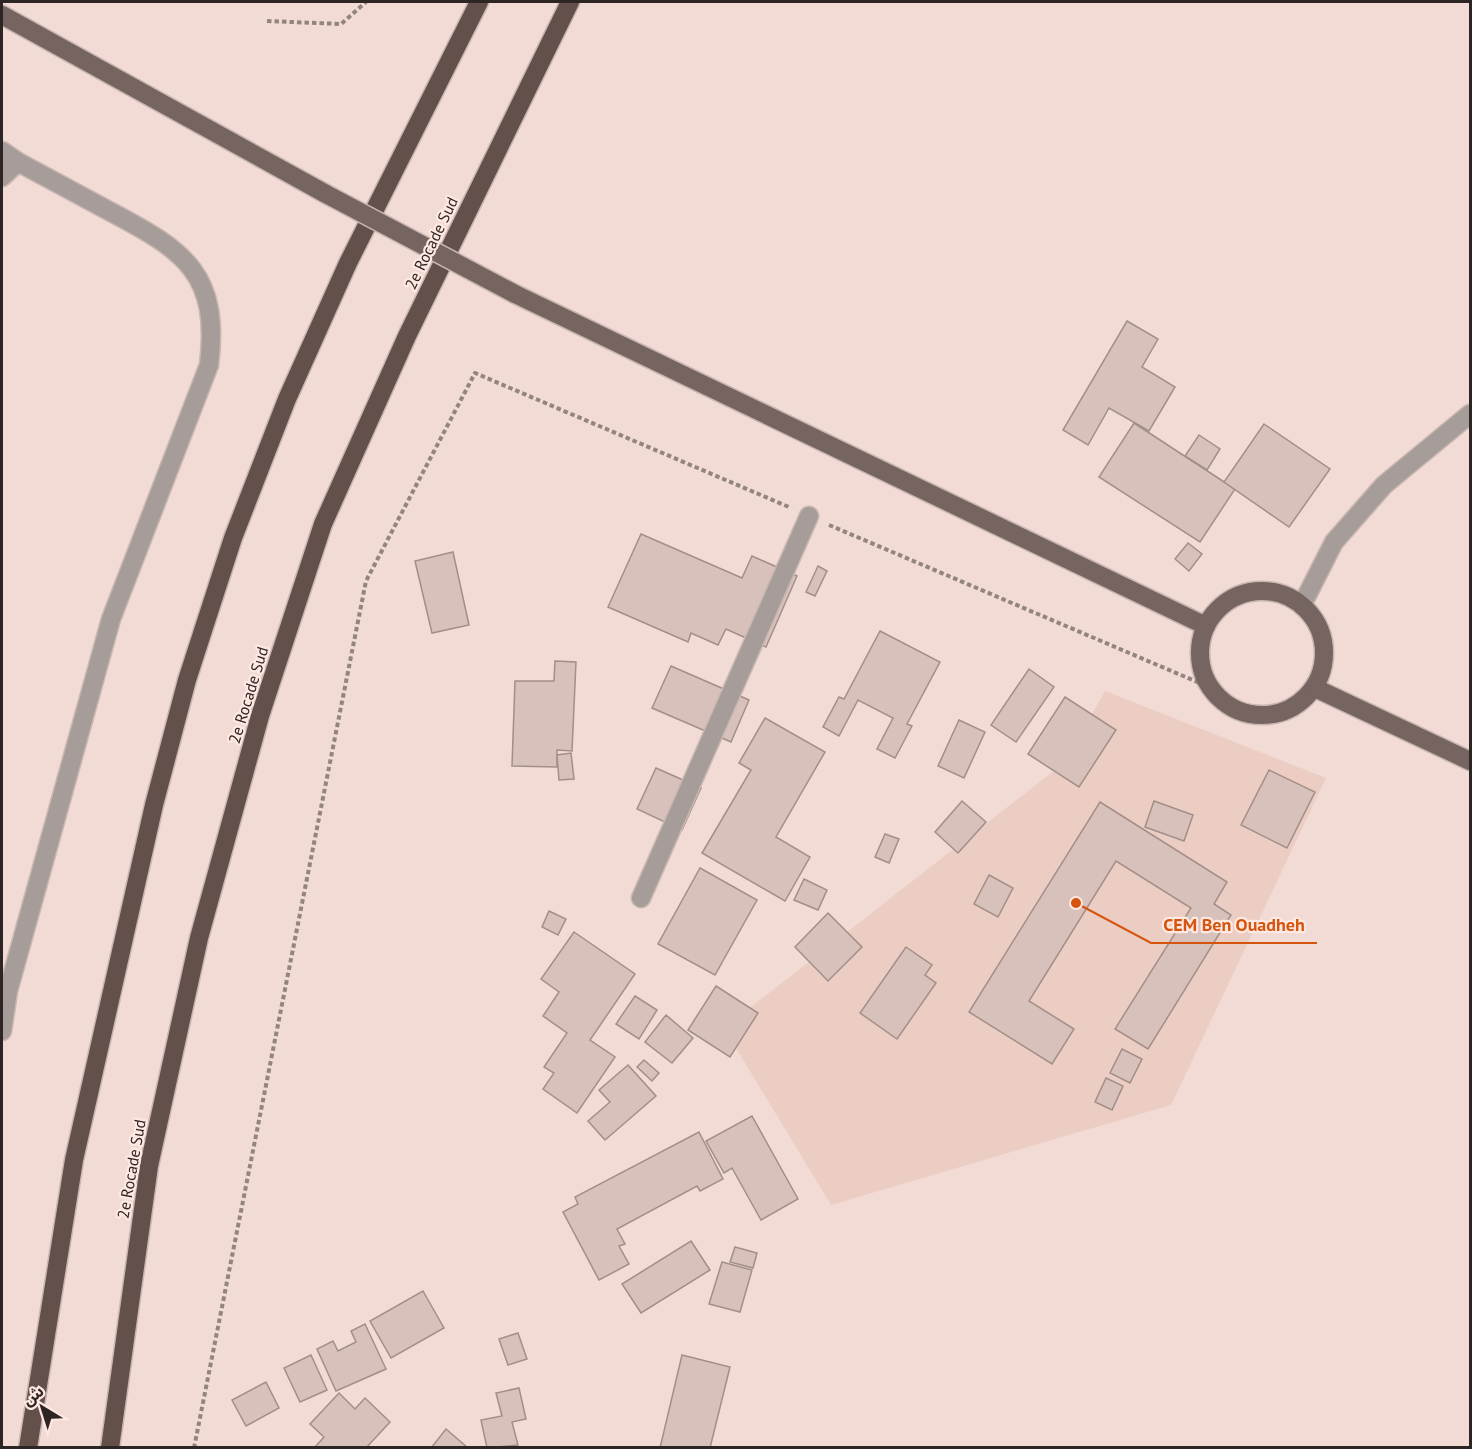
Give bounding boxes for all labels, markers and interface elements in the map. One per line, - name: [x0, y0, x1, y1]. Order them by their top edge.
- street label: 2e Rocade Sud: [400, 194, 462, 292]
- street label: 2e Rocade Sud: [224, 644, 272, 746]
- callout: CEM Ben Ouadheh: [1151, 907, 1317, 943]
- text: CEM Ben Ouadheh: [1163, 913, 1305, 936]
- street label: 2e Rocade Sud: [112, 1118, 150, 1220]
- north arrow: [12, 1377, 72, 1437]
- text: ش: [18, 1381, 48, 1410]

